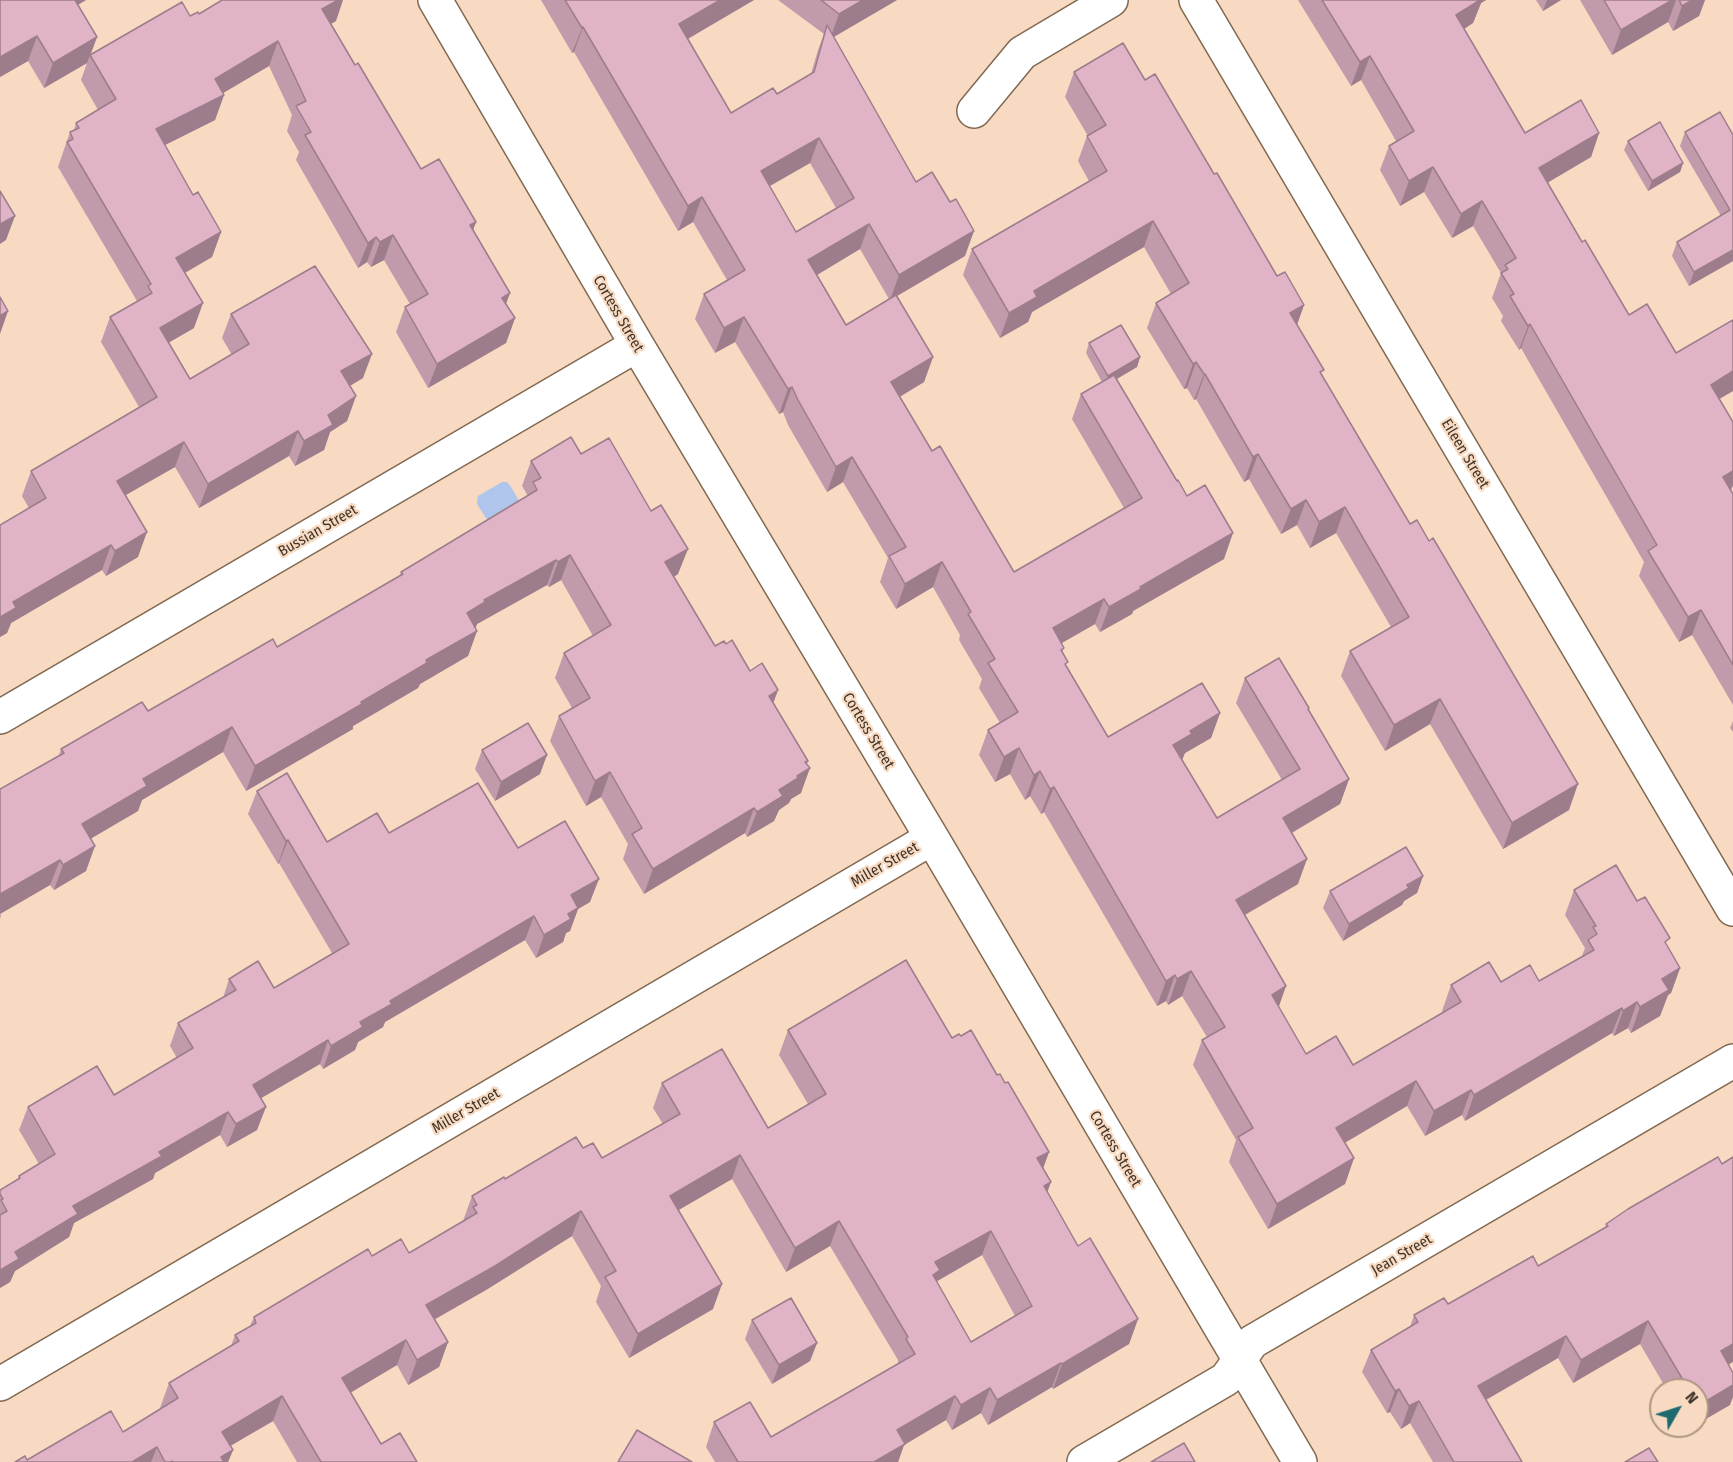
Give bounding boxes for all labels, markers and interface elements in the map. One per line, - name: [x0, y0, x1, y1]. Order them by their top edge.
- street label: Cortess Street: [589, 272, 647, 356]
- street label: Eileen Street: [1437, 416, 1493, 492]
- street label: Bussian Street: [275, 501, 361, 561]
- street label: Cortess Street: [838, 690, 898, 772]
- street label: Miller Street: [848, 838, 922, 892]
- street label: Miller Street: [429, 1084, 503, 1138]
- street label: Cortess Street: [1085, 1108, 1145, 1190]
- street label: Jean Street: [1368, 1230, 1436, 1280]
- north arrow: [1649, 1378, 1709, 1438]
- text: N: [1681, 1388, 1702, 1407]

